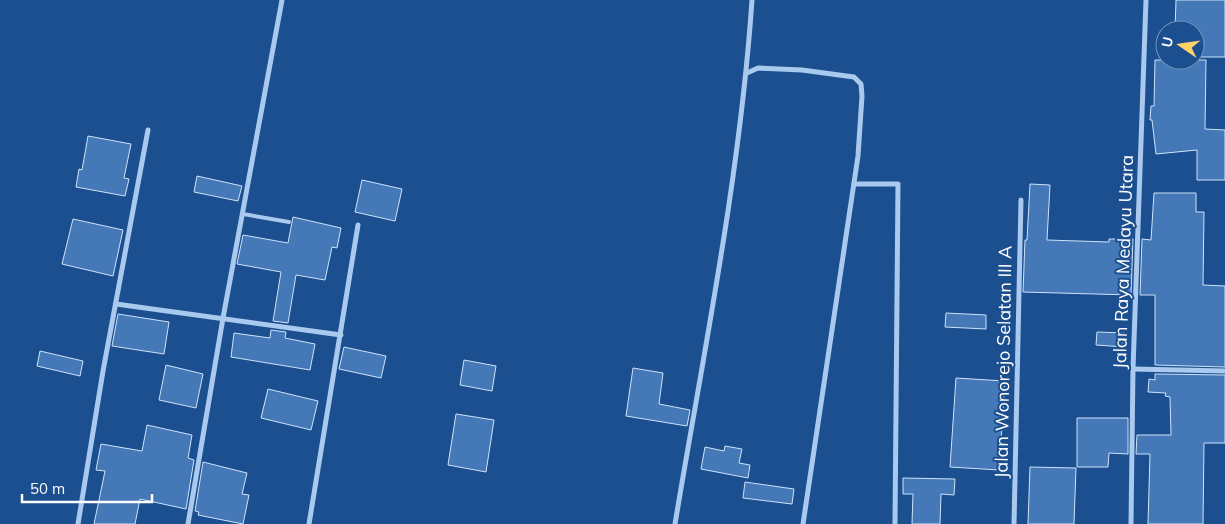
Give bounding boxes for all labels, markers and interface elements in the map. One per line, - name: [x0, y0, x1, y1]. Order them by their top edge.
- north arrow: [1155, 20, 1205, 70]
- text: U: [1157, 35, 1177, 49]
- street label: Jalan Raya Medayu Utara: [1108, 155, 1138, 369]
- street label: Jalan Wonorejo Selatan III A: [989, 245, 1017, 479]
- scale bar: [22, 472, 152, 504]
- text: 50 m: [30, 479, 65, 498]

